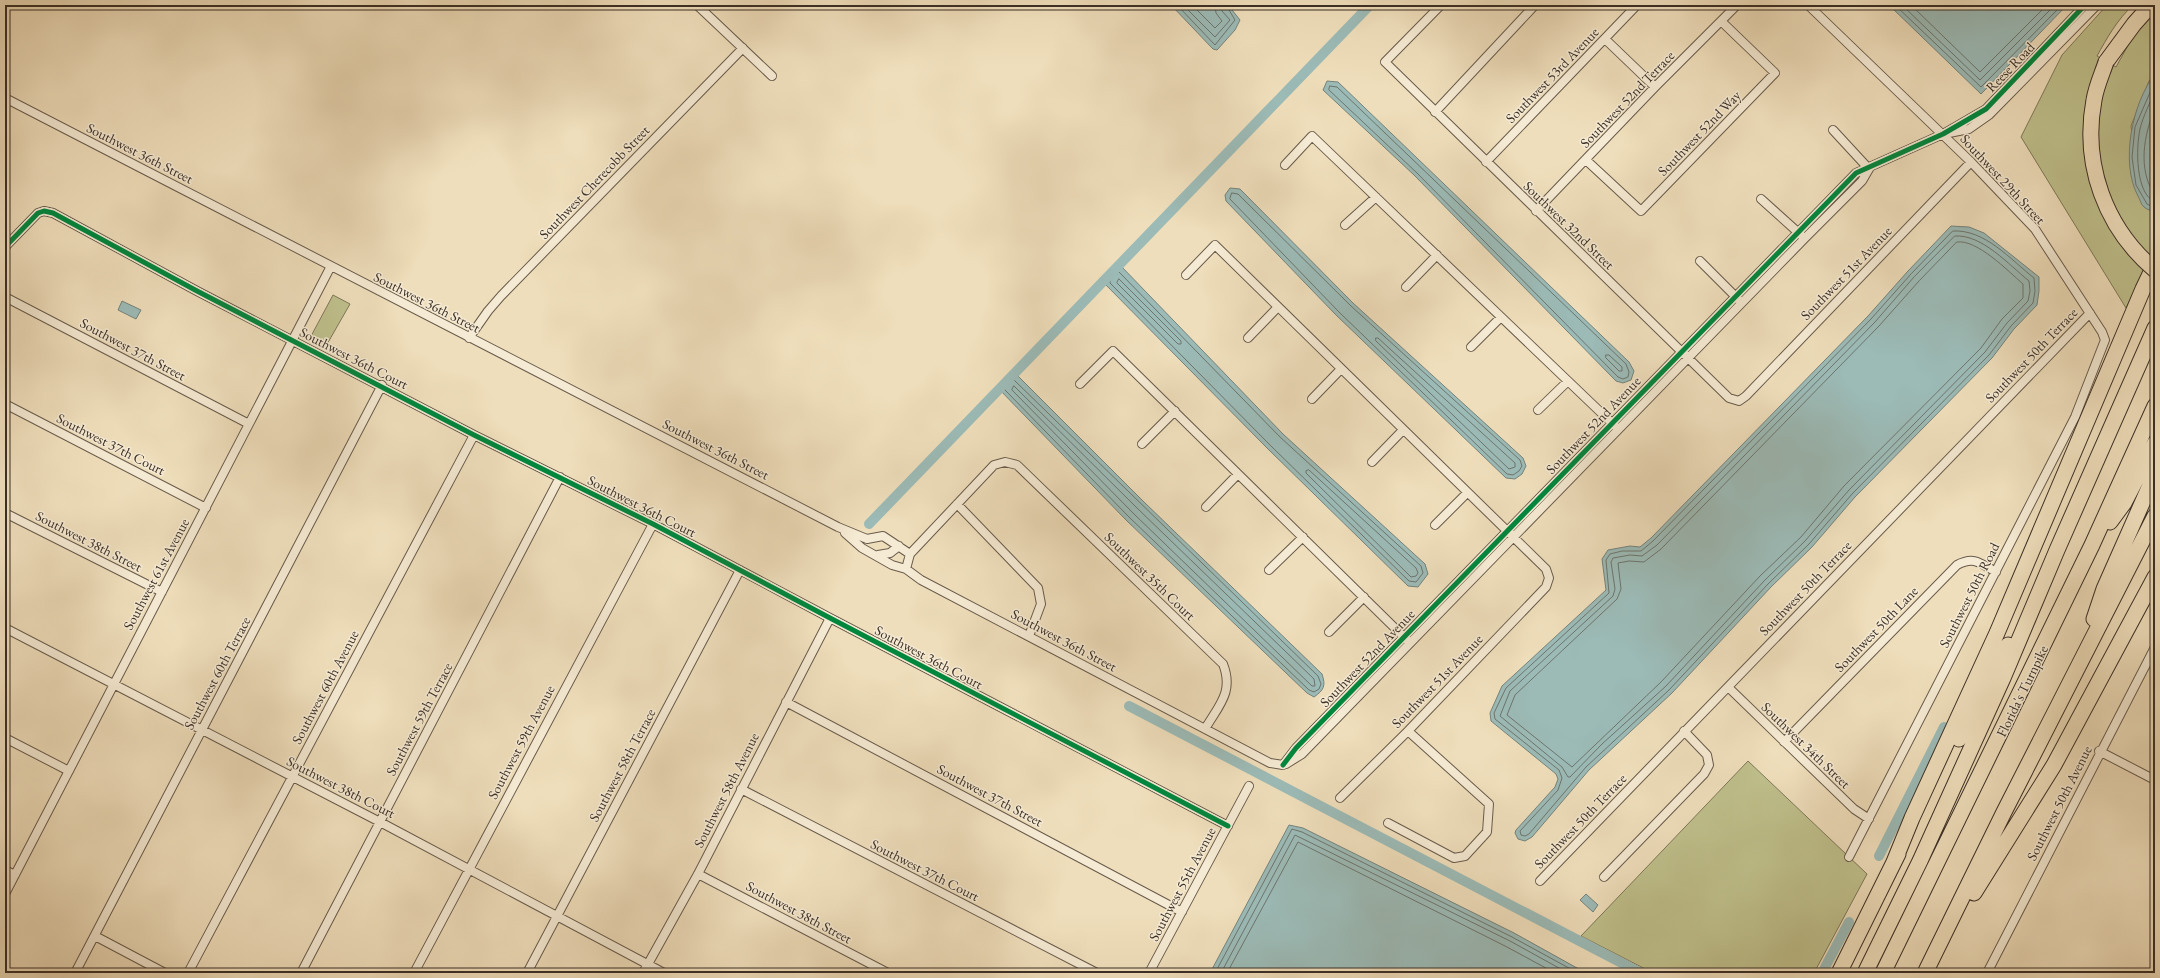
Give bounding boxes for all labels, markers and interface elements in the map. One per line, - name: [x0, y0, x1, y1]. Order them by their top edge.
- street label: Southwest 53rd Avenue: [1502, 23, 1603, 127]
- street label: Reese Road: [1982, 37, 2039, 96]
- street label: Southwest 52nd Terrace: [1576, 46, 1678, 151]
- street label: Southwest 52nd Way: [1654, 86, 1745, 180]
- street label: Southwest 36th Street: [84, 118, 197, 188]
- street label: Southwest Cherecobb Street: [535, 121, 653, 243]
- street label: Southwest 29th Street: [1956, 130, 2050, 228]
- street label: Southwest 32nd Street: [1520, 177, 1619, 274]
- street label: Southwest 51st Avenue: [1797, 222, 1896, 324]
- street label: Southwest 36th Street: [371, 267, 484, 337]
- street label: Southwest 50th Terrace: [1981, 303, 2081, 406]
- street label: Southwest 37th Street: [77, 314, 189, 385]
- street label: Southwest 36th Court: [297, 323, 412, 393]
- street label: Southwest 52nd Avenue: [1542, 372, 1645, 478]
- street label: Southwest 37th Court: [54, 409, 169, 479]
- street label: Southwest 36th Street: [660, 414, 773, 484]
- street label: Southwest 36th Court: [585, 471, 700, 541]
- street label: Southwest 38th Street: [33, 506, 146, 576]
- street label: Southwest 61st Avenue: [119, 515, 193, 633]
- street label: Southwest 35th Court: [1101, 528, 1200, 624]
- street label: Southwest 50th Terrace: [1755, 536, 1855, 639]
- street label: Southwest 50th Road: [1935, 539, 2004, 651]
- street label: Southwest 50th Lane: [1830, 582, 1922, 676]
- street label: Southwest 36th Street: [1008, 605, 1120, 676]
- street label: Southwest 52nd Avenue: [1316, 605, 1419, 711]
- street label: Southwest 60th Terrace: [180, 613, 255, 733]
- street label: Southwest 36th Court: [872, 621, 987, 693]
- street label: Southwest 60th Avenue: [287, 626, 363, 747]
- street label: Southwest 51st Avenue: [1388, 630, 1487, 732]
- street label: Florida's Turnpike: [1992, 642, 2052, 740]
- street label: Southwest 59th Terrace: [382, 659, 457, 779]
- street label: Southwest 59th Avenue: [483, 681, 559, 802]
- street label: Southwest 34th Street: [1758, 698, 1855, 793]
- street label: Southwest 58th Terrace: [585, 705, 660, 825]
- street label: Southwest 58th Avenue: [689, 729, 763, 850]
- street label: Southwest 50th Avenue: [2022, 742, 2096, 863]
- street label: Southwest 38th Court: [284, 752, 399, 822]
- street label: Southwest 37th Street: [934, 760, 1046, 831]
- street label: Southwest 50th Terrace: [1530, 769, 1630, 872]
- street label: Southwest 55th Avenue: [1144, 823, 1220, 944]
- street label: Southwest 37th Court: [868, 835, 983, 905]
- street label: Southwest 38th Street: [743, 877, 855, 948]

